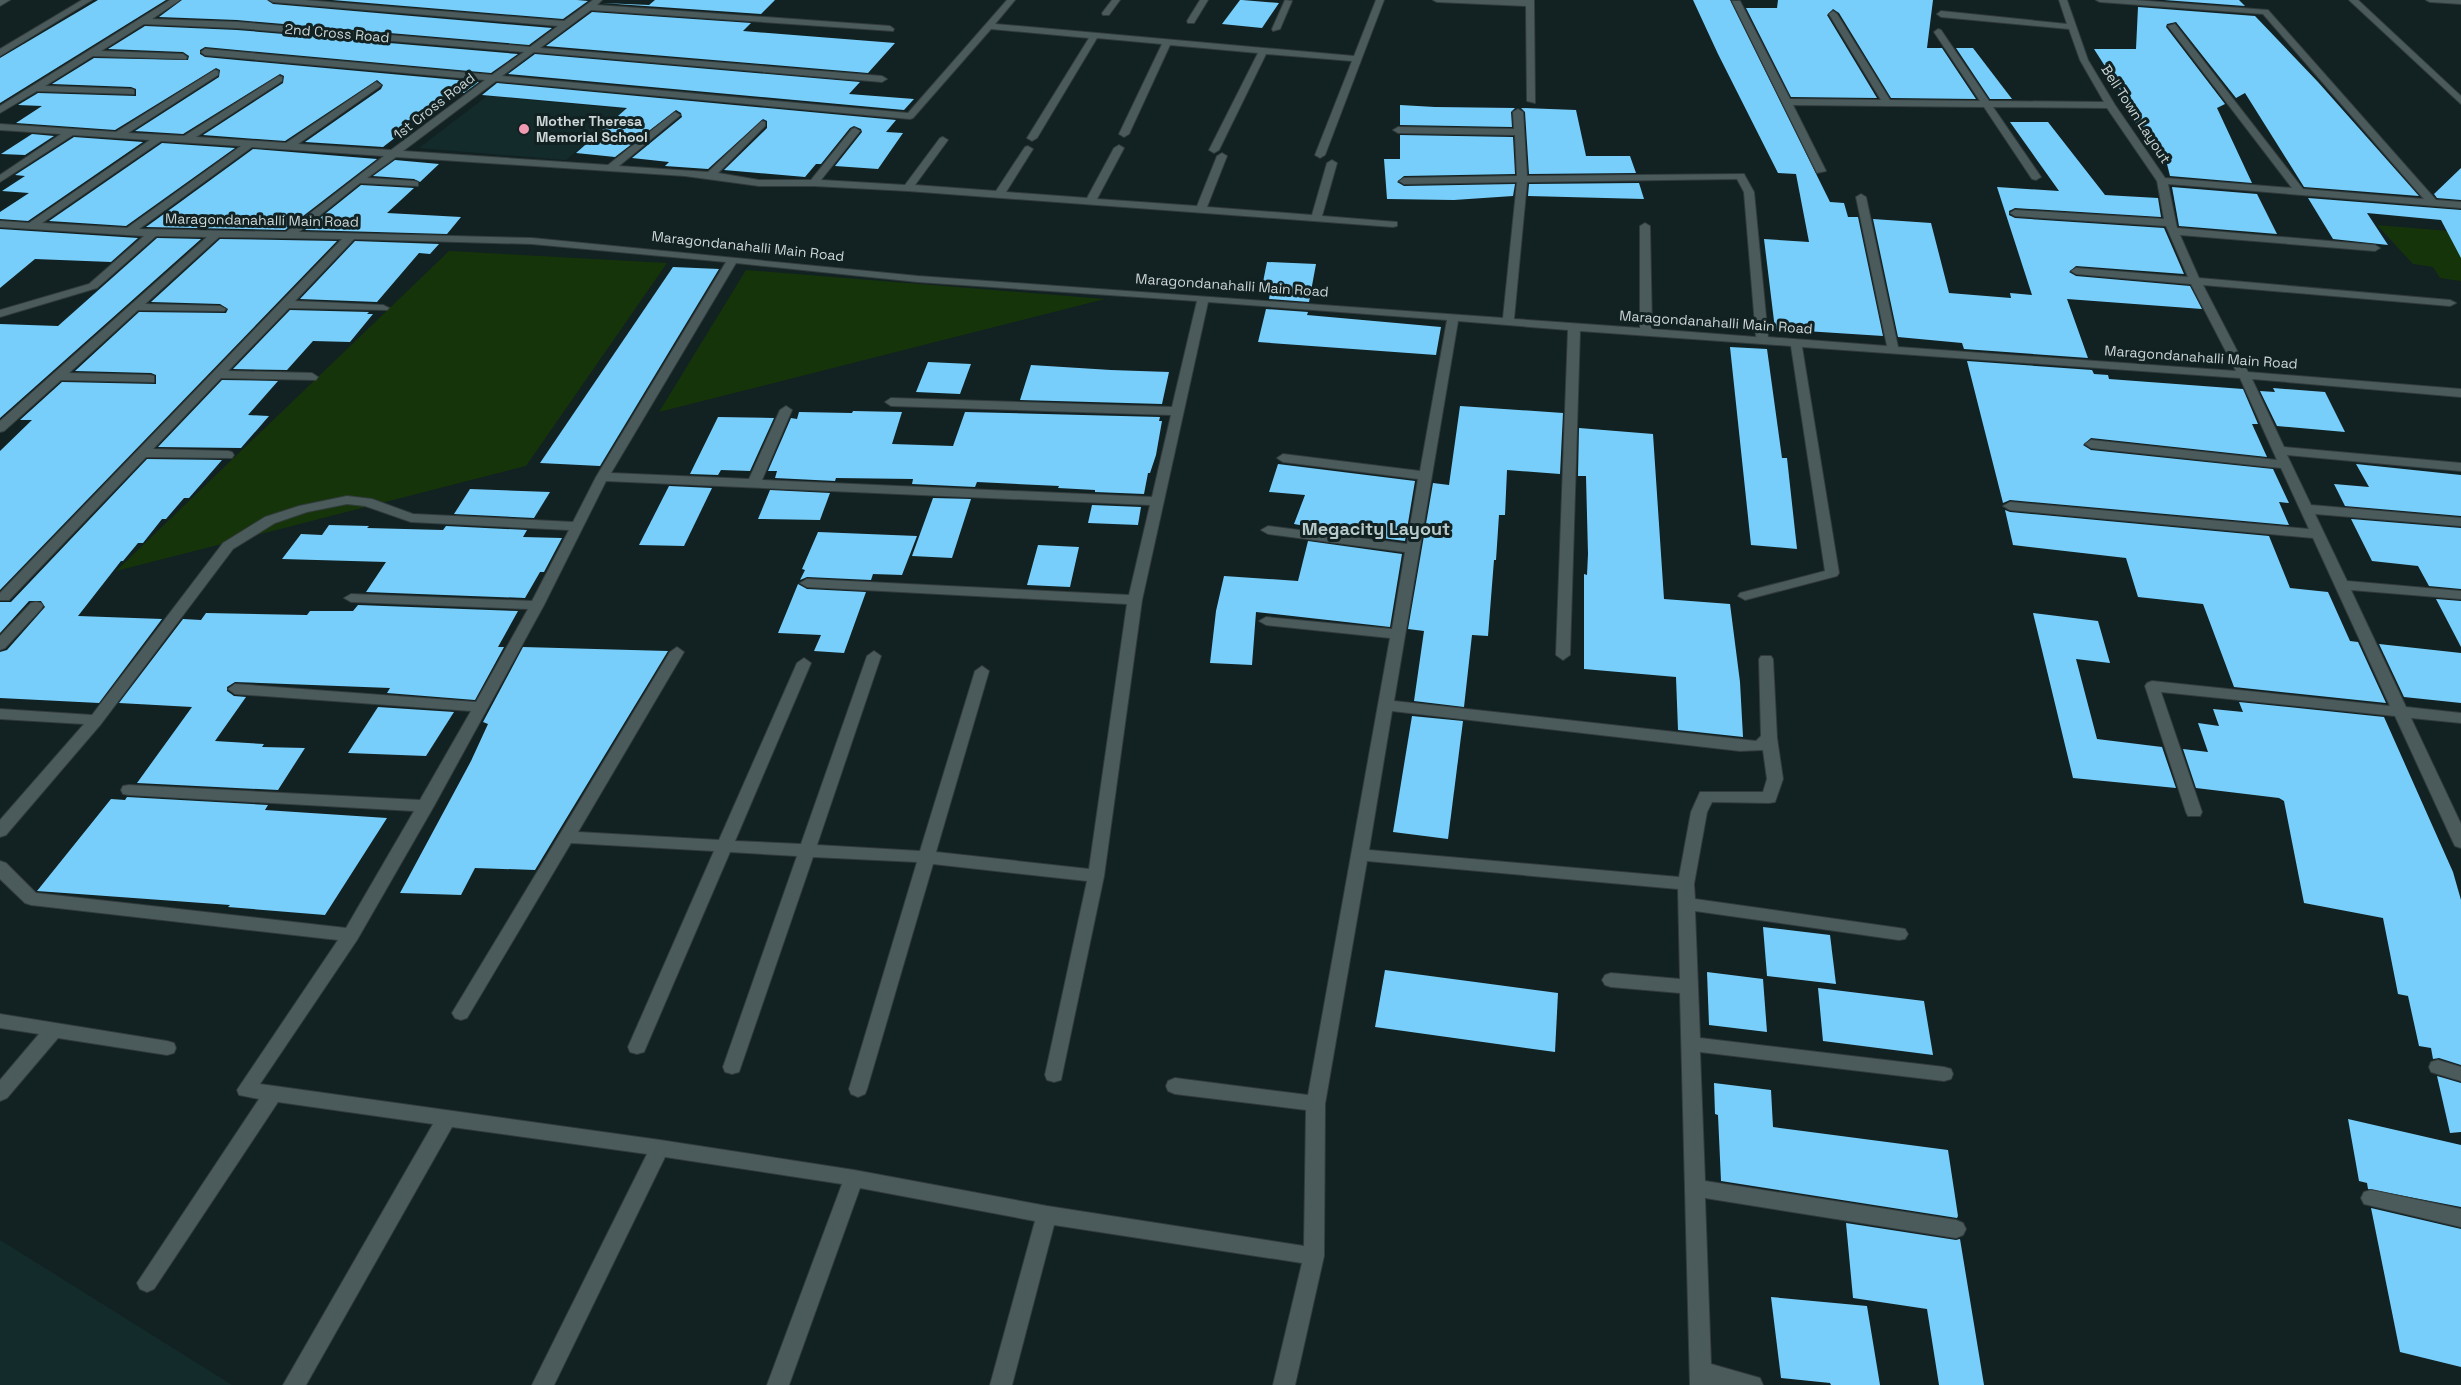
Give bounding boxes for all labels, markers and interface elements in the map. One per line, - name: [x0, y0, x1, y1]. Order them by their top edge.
- street label: 2nd Cross Road: [284, 19, 390, 47]
- street label: Bell Town Layout: [2097, 61, 2175, 167]
- street label: 1st Cross Road: [390, 69, 478, 143]
- place label: Mother Theresa Memorial School: [536, 112, 648, 146]
- marker: Mother Theresa Memorial School: [517, 122, 531, 136]
- street label: Maragondanahalli Main Road: [165, 209, 359, 231]
- street label: Maragondanahalli Main Road: [651, 227, 845, 265]
- street label: Maragondanahalli Main Road: [1135, 269, 1329, 301]
- street label: Maragondanahalli Main Road: [1619, 306, 1813, 338]
- street label: Maragondanahalli Main Road: [2104, 341, 2298, 373]
- district label: Megacity Layout: [1302, 517, 1450, 540]

